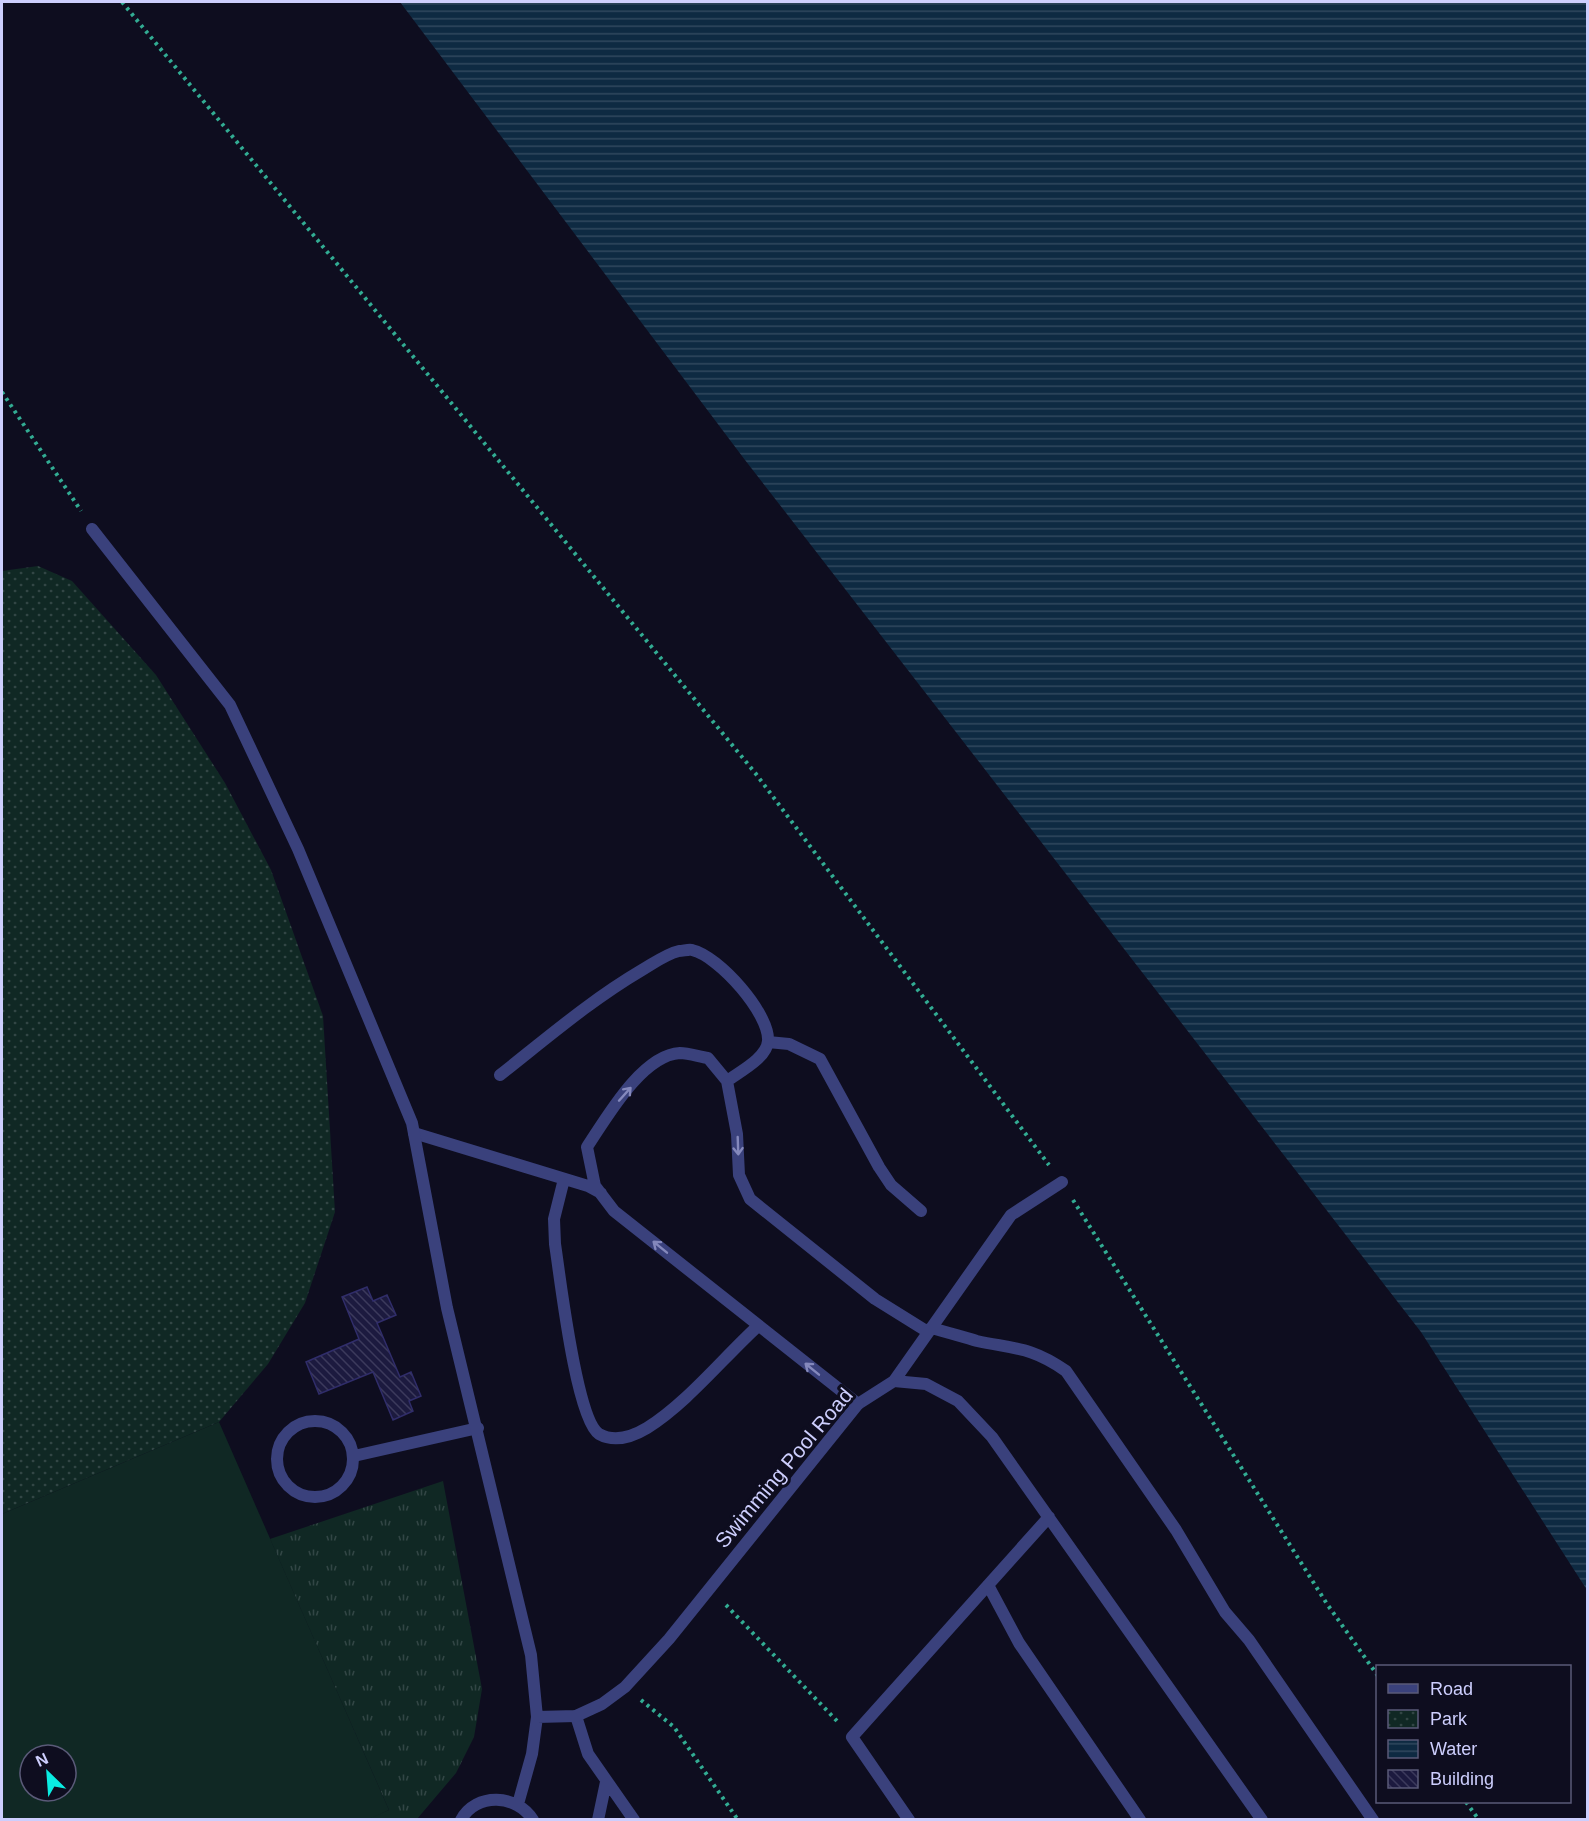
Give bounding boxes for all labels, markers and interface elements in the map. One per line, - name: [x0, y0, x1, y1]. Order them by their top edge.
- one-way arrow: [618, 1086, 632, 1101]
- one-way arrow: [732, 1136, 744, 1156]
- one-way arrow: [653, 1240, 668, 1254]
- one-way arrow: [804, 1362, 820, 1375]
- street label: Swimming Pool Road: [710, 1383, 857, 1552]
- legend: [1376, 1665, 1571, 1803]
- text: Road: [1430, 1679, 1473, 1699]
- text: Park: [1430, 1709, 1468, 1729]
- text: Water: [1430, 1739, 1477, 1759]
- north arrow: [18, 1743, 78, 1803]
- text: N: [33, 1750, 51, 1770]
- text: Building: [1430, 1769, 1494, 1789]

